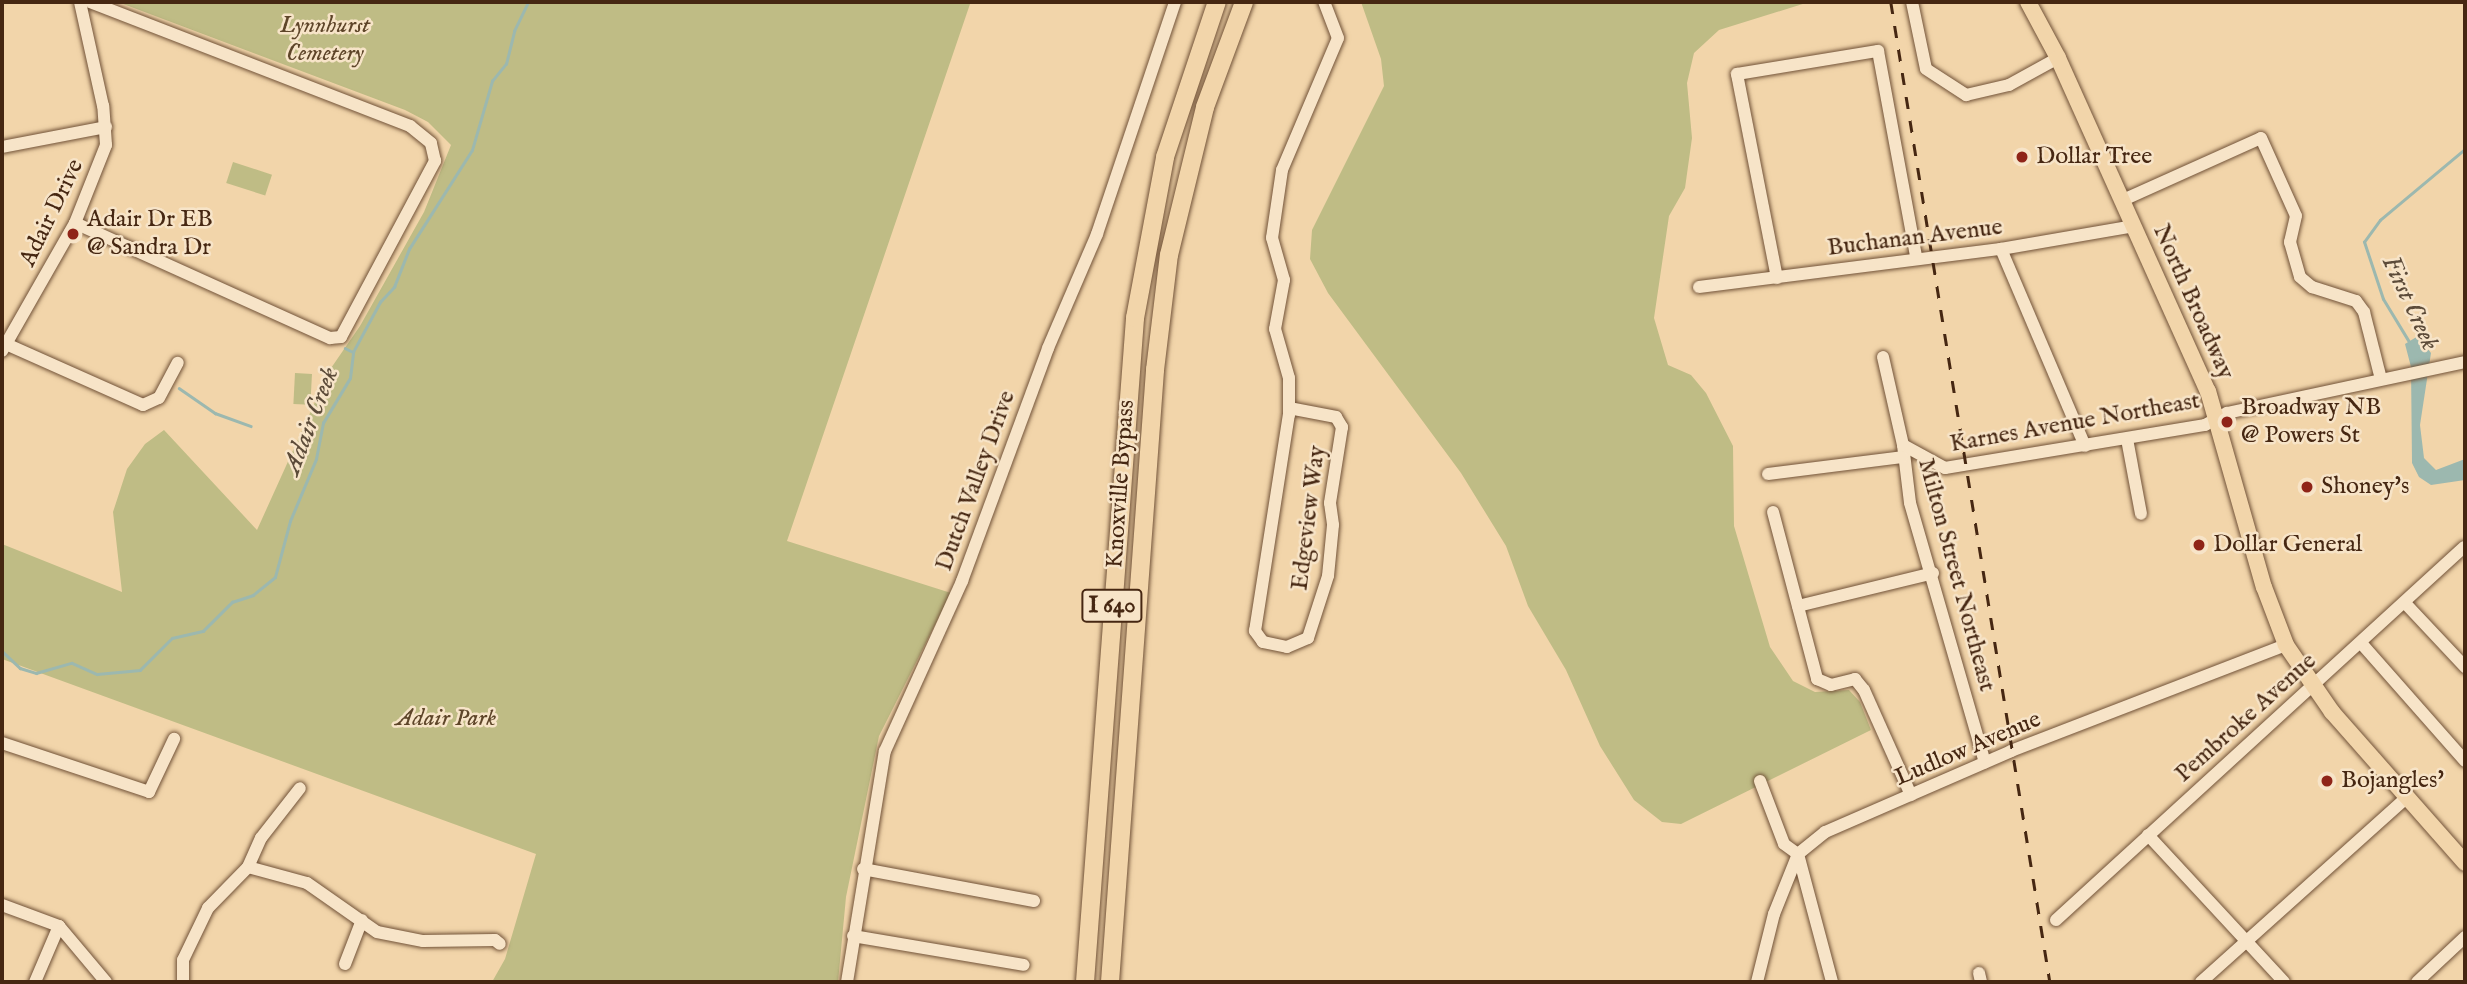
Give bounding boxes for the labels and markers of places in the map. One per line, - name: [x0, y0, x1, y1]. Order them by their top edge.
- place label: Dollar Tree: [2036, 143, 2152, 171]
- marker: Dollar Tree: [2014, 149, 2030, 165]
- place label: Adair Dr EB @ Sandra Dr: [87, 206, 213, 262]
- marker: Adair Dr EB @ Sandra Dr: [65, 226, 81, 242]
- place label: Broadway NB @ Powers St: [2241, 394, 2381, 450]
- marker: Broadway NB @ Powers St: [2219, 414, 2235, 430]
- place label: Shoney's: [2321, 473, 2409, 501]
- marker: Shoney's: [2299, 479, 2315, 495]
- place label: Dollar General: [2213, 531, 2362, 559]
- marker: Dollar General: [2191, 537, 2207, 553]
- place label: Bojangles': [2341, 767, 2444, 795]
- marker: Bojangles': [2319, 773, 2335, 789]

